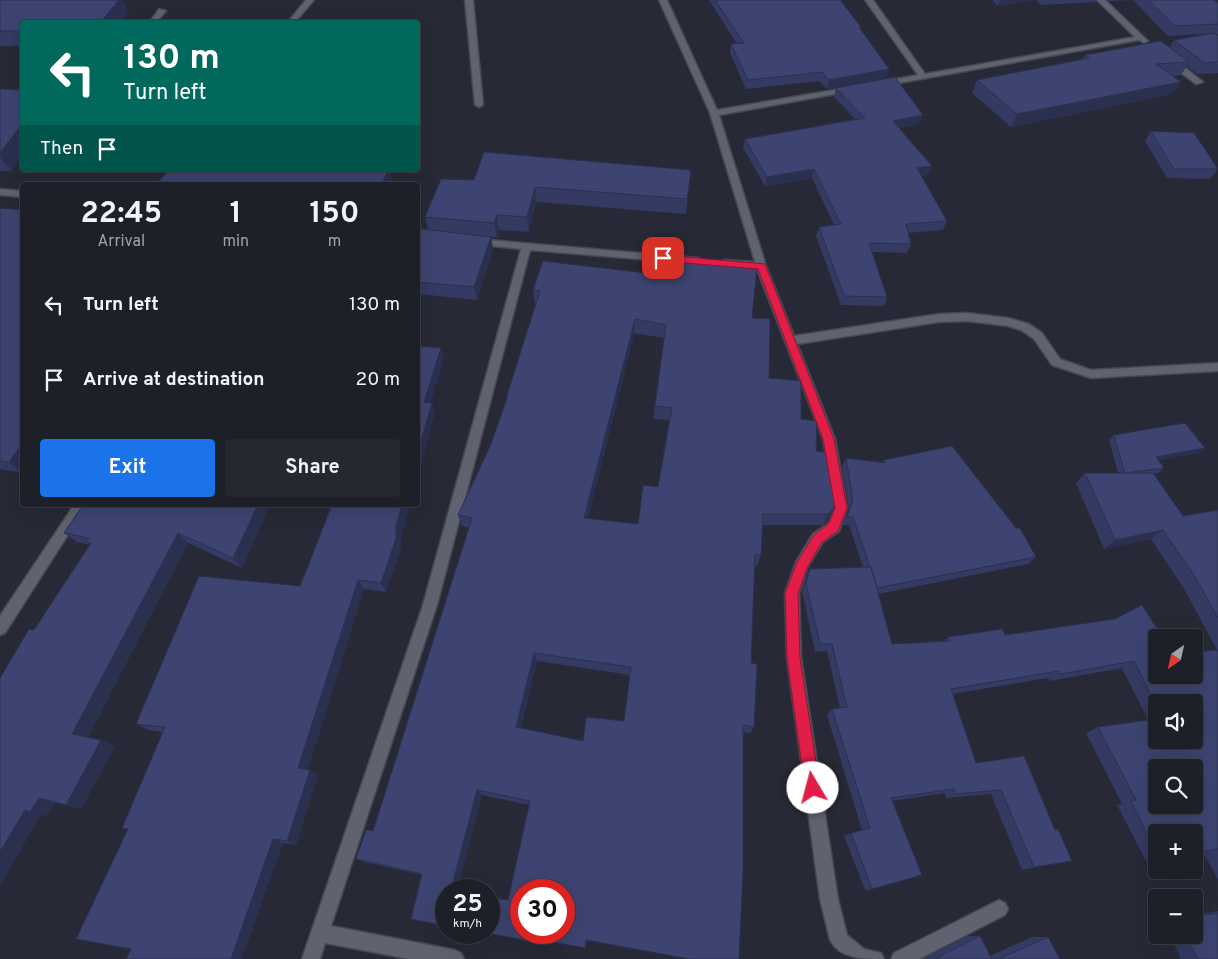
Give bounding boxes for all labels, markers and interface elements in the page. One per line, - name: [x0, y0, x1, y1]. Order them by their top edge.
- text: 130 m: [123, 37, 220, 81]
- icon: left: [40, 40, 105, 105]
- text: Turn left: [123, 80, 206, 107]
- icon: arrive: [93, 135, 121, 163]
- text: Then: [40, 137, 83, 161]
- text: 22:45: [80, 196, 162, 233]
- text: 1: [230, 196, 242, 233]
- text: 150: [310, 196, 360, 233]
- text: Arrival: [97, 232, 145, 252]
- text: min: [222, 232, 249, 252]
- text: m: [328, 232, 341, 252]
- pin: [642, 237, 684, 279]
- icon: arrive: [649, 244, 677, 272]
- icon: left: [40, 291, 68, 319]
- text: Turn left: [83, 293, 159, 317]
- text: 130 m: [349, 293, 400, 317]
- icon: arrive: [40, 366, 68, 394]
- text: Arrive at destination: [83, 368, 264, 392]
- text: 20 m: [356, 368, 400, 392]
- button: Exit: [40, 439, 215, 497]
- button: Share: [225, 439, 400, 497]
- north arrow: [1148, 629, 1202, 684]
- map controls: [1148, 629, 1203, 944]
- button: sound: [1148, 694, 1203, 749]
- button: search: [1148, 759, 1203, 814]
- position arrow: [786, 761, 838, 813]
- button: +: [1148, 824, 1203, 879]
- speed limit sign: 30: [510, 879, 575, 944]
- text: 25: [452, 889, 483, 921]
- button: −: [1148, 889, 1203, 944]
- text: km/h: [453, 916, 482, 932]

